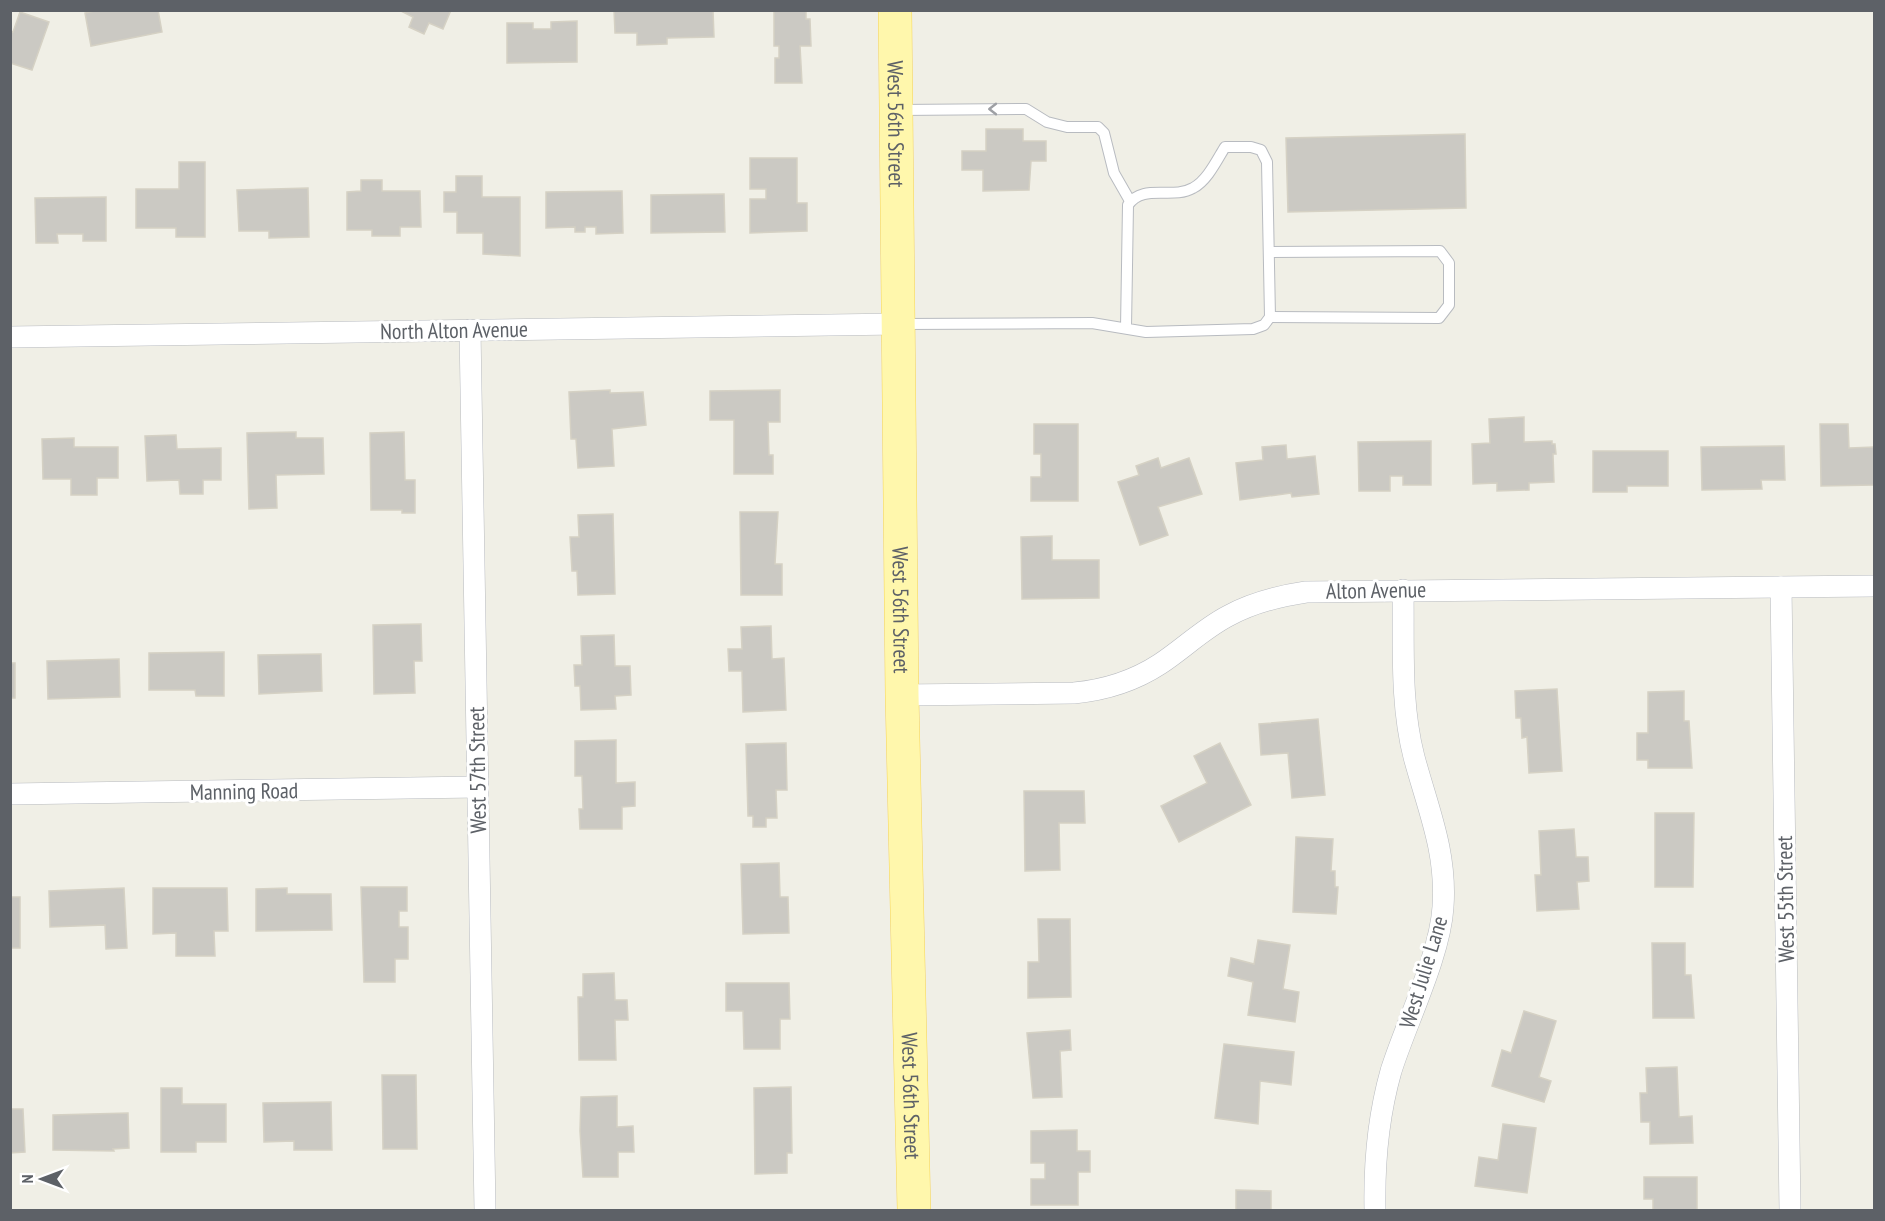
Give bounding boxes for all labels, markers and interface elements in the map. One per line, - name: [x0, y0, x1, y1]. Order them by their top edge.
- street label: West 56th Street: [882, 60, 911, 188]
- one-way arrow: [988, 102, 997, 115]
- street label: North Alton Avenue: [380, 315, 528, 345]
- street label: West 56th Street: [886, 546, 916, 674]
- street label: Alton Avenue: [1326, 575, 1426, 605]
- street label: West 57th Street: [462, 706, 492, 834]
- street label: Manning Road: [190, 776, 298, 806]
- street label: West 55th Street: [1770, 835, 1800, 963]
- street label: West Julie Lane: [1393, 912, 1453, 1032]
- street label: West 56th Street: [896, 1032, 927, 1160]
- north arrow: [12, 1149, 72, 1209]
- text: N: [17, 1175, 37, 1183]

